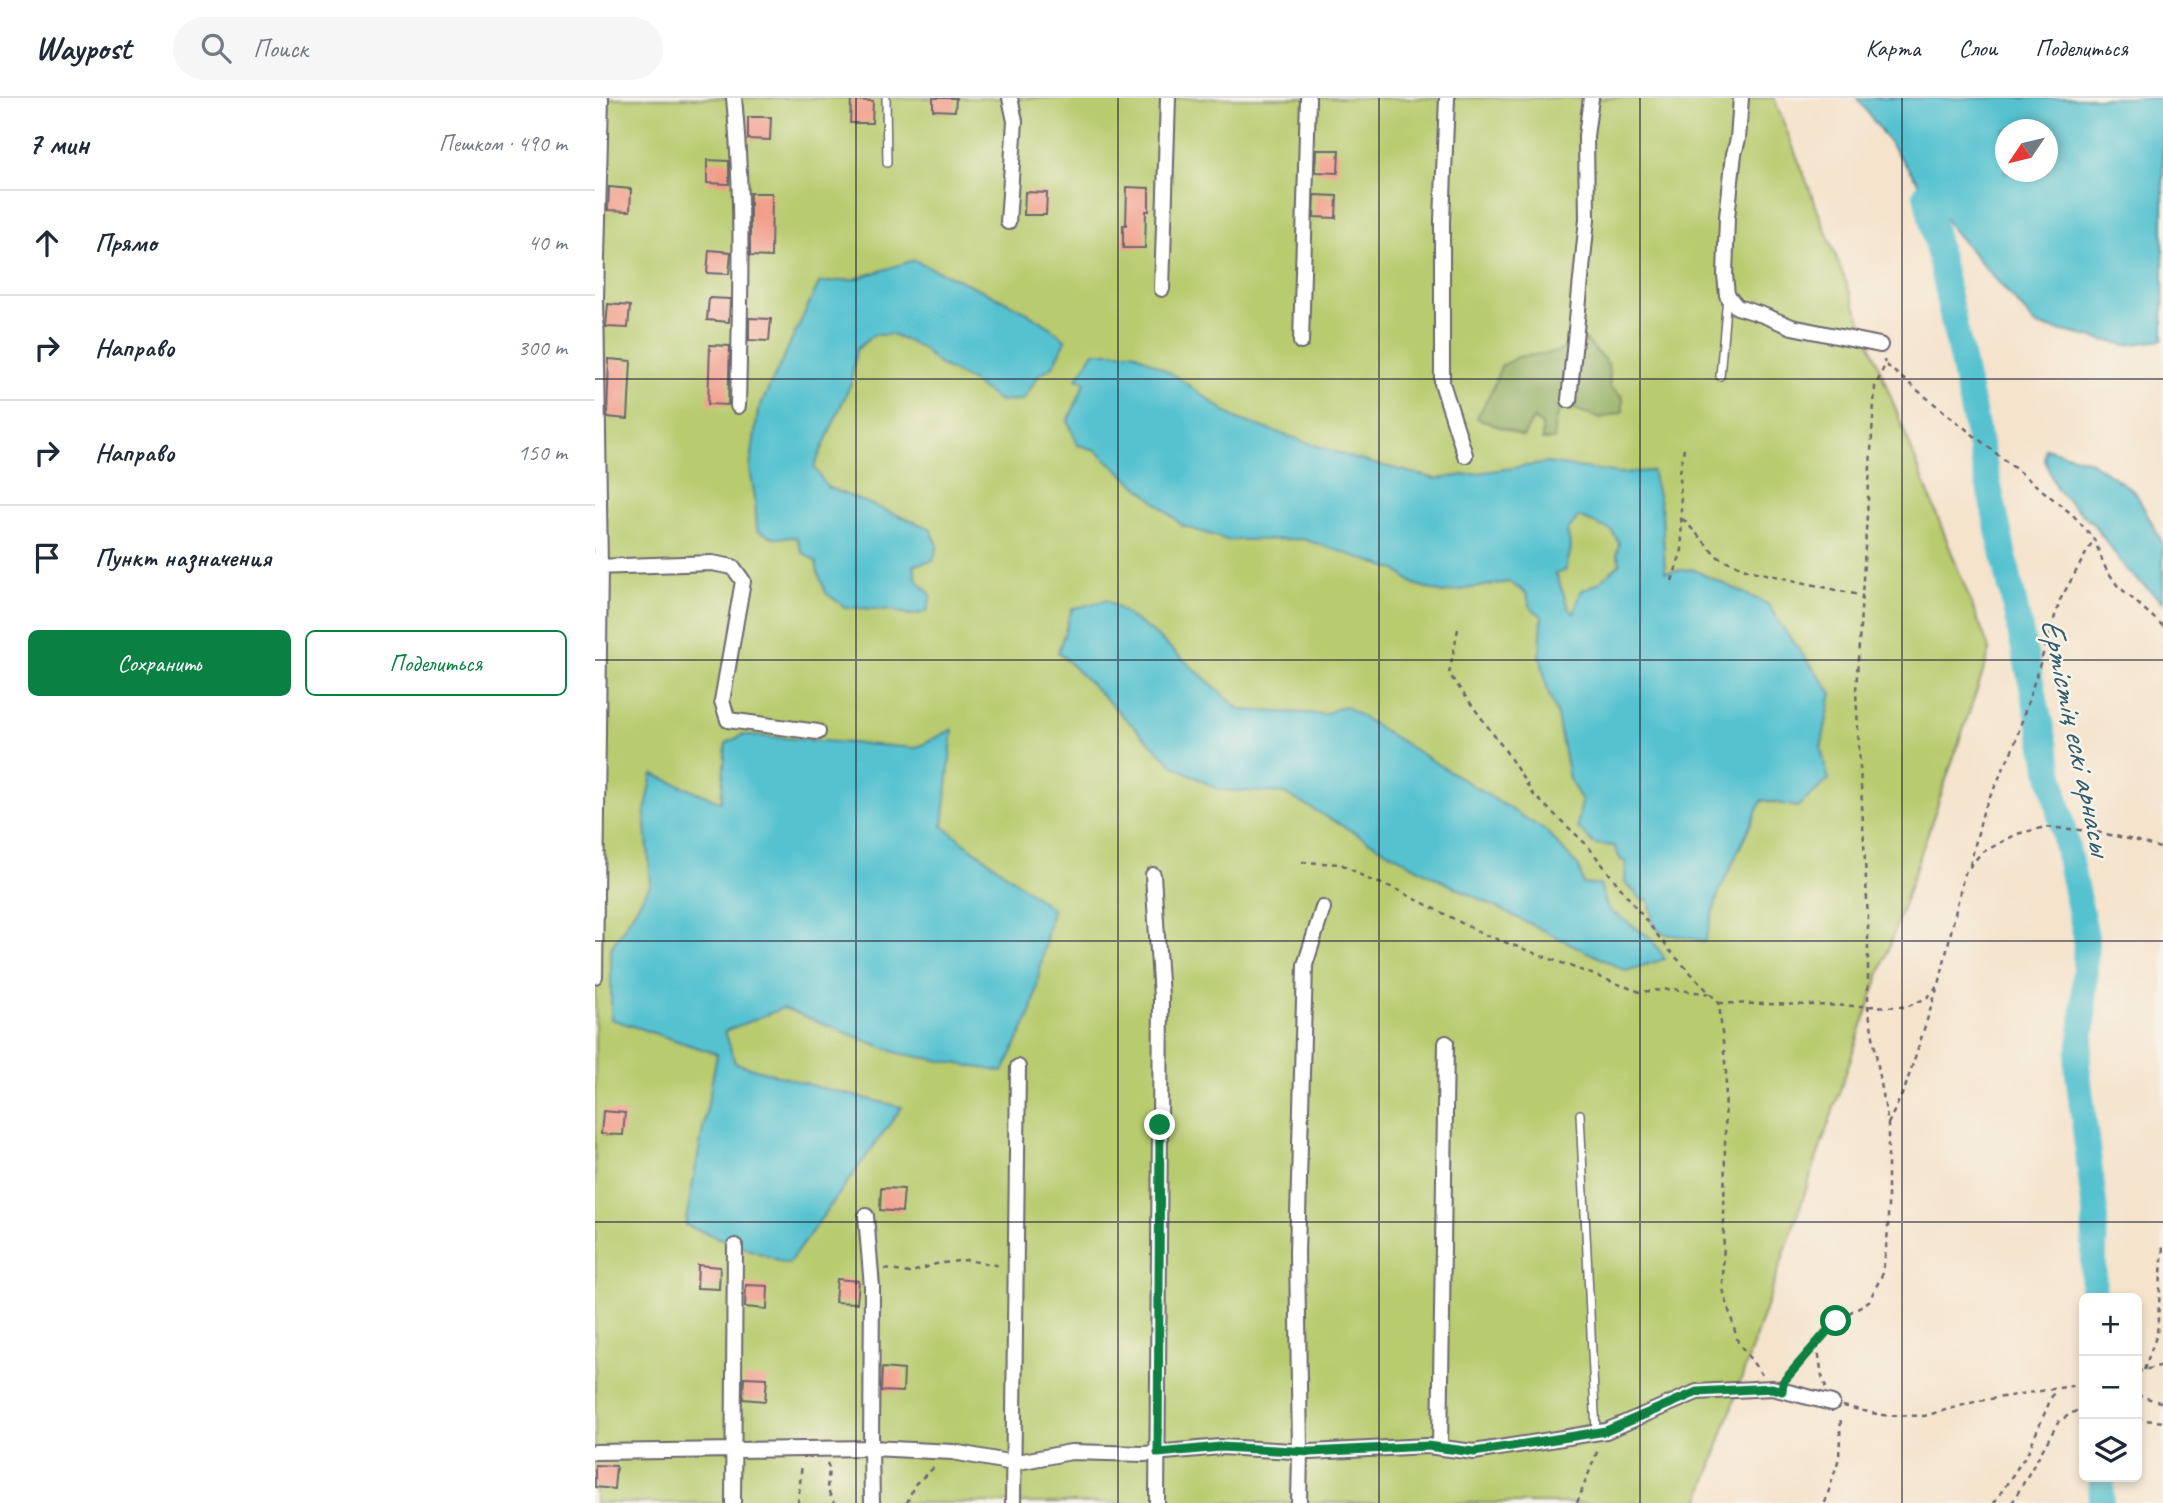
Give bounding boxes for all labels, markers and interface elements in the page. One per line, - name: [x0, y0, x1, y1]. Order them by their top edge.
- search box: [173, 17, 663, 80]
- text: Waypost: [35, 27, 131, 69]
- icon: search: [197, 29, 235, 67]
- text: Поиск: [253, 32, 308, 65]
- text: Карта: [1866, 33, 1920, 63]
- text: Слои: [1958, 33, 1997, 63]
- text: Поделиться: [2035, 33, 2128, 63]
- north arrow: [1995, 119, 2058, 182]
- text: 7 мин: [28, 125, 89, 163]
- text: Пешком · 490 m: [439, 129, 567, 158]
- icon: ahead: [28, 224, 66, 262]
- text: Прямо: [95, 226, 157, 259]
- text: 40 m: [528, 228, 567, 257]
- icon: right: [28, 329, 66, 367]
- text: Направо: [95, 331, 174, 364]
- text: 300 m: [518, 333, 567, 362]
- icon: right: [28, 434, 66, 472]
- text: Направо: [95, 436, 174, 469]
- text: 150 m: [518, 438, 567, 467]
- icon: arrive: [28, 539, 66, 577]
- text: Пункт назначения: [95, 541, 271, 574]
- water label: Ертістің ескі арнасы: [2031, 614, 2123, 863]
- button: Сохранить: [28, 630, 291, 696]
- button: Поделиться: [305, 630, 567, 696]
- route end: [1144, 1109, 1175, 1140]
- map controls: [2079, 1293, 2142, 1482]
- button: +: [2079, 1293, 2142, 1356]
- route start: [1820, 1305, 1851, 1336]
- button: −: [2079, 1356, 2142, 1419]
- button: layers: [2079, 1419, 2142, 1482]

